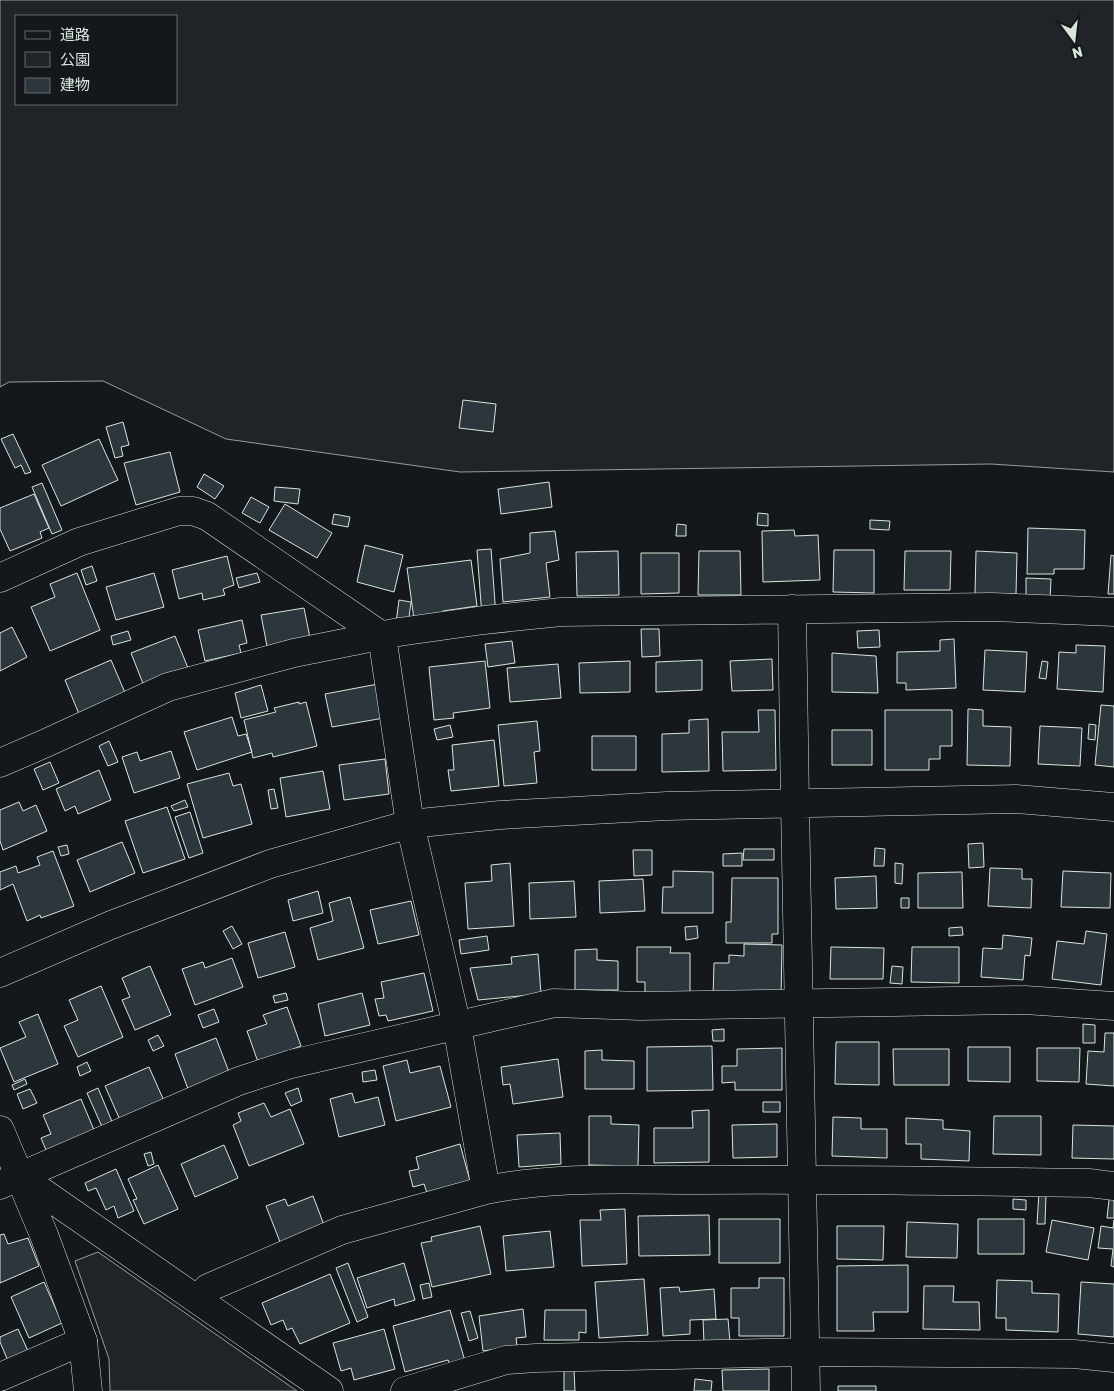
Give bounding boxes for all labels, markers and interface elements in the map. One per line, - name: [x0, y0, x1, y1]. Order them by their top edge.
- legend: [15, 15, 178, 105]
- north arrow: [1049, 15, 1099, 65]
- text: 道路: [60, 26, 90, 44]
- text: N: [1070, 43, 1084, 62]
- text: 公園: [60, 51, 90, 69]
- text: 建物: [60, 76, 90, 94]

